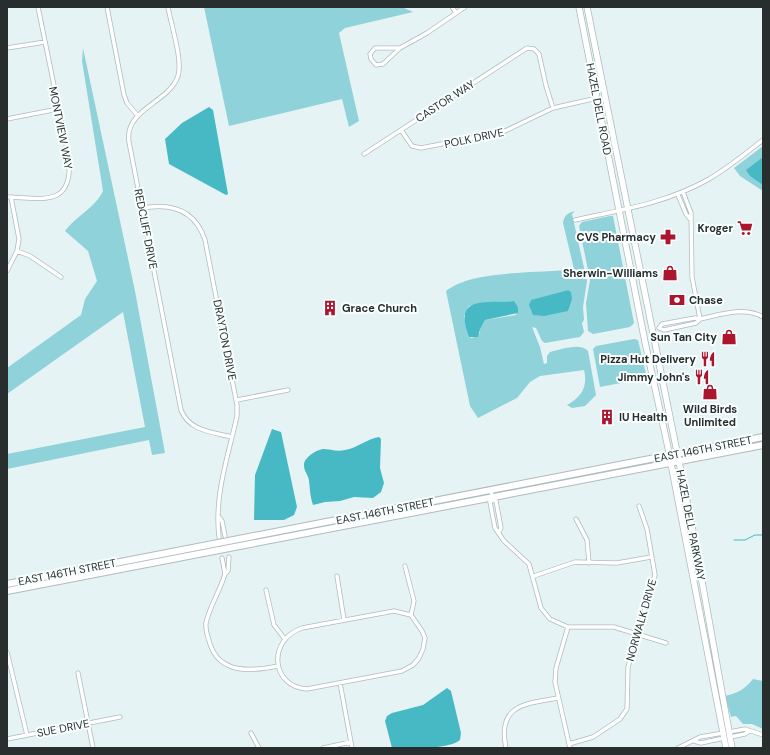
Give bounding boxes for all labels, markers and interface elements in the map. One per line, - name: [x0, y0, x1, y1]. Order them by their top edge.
- street label: HAZEL DELL ROAD: [583, 62, 615, 157]
- street label: CASTOR WAY: [413, 76, 478, 125]
- street label: MONTVIEW WAY: [46, 85, 76, 171]
- street label: POLK DRIVE: [443, 125, 505, 151]
- street label: REDCLIFF DRIVE: [131, 188, 161, 270]
- supermarket icon: Kroger: [736, 219, 754, 237]
- place label: Kroger: [698, 221, 733, 235]
- pharmacy icon: CVS Pharmacy: [659, 228, 677, 246]
- place label: CVS Pharmacy: [577, 230, 656, 244]
- shop icon: Sherwin-Williams: [661, 264, 679, 282]
- place label: Sherwin-Williams: [563, 266, 658, 280]
- bank icon: Chase: [668, 291, 686, 309]
- place label: Chase: [689, 293, 723, 307]
- street label: DRAYTON DRIVE: [210, 298, 240, 382]
- building icon: Grace Church: [321, 299, 339, 317]
- place label: Grace Church: [342, 301, 417, 315]
- shop icon: Sun Tan City: [720, 328, 738, 346]
- place label: Sun Tan City: [650, 330, 717, 344]
- restaurant icon: Pizza Hut Delivery: [699, 350, 717, 368]
- place label: Pizza Hut Delivery: [600, 352, 696, 366]
- restaurant icon: Jimmy John's: [693, 368, 711, 386]
- place label: Jimmy John's: [618, 370, 690, 384]
- shop icon: Wild Birds Unlimited: [701, 383, 719, 401]
- place label: Wild Birds Unlimited: [683, 402, 737, 429]
- building icon: IU Health: [598, 408, 616, 426]
- place label: IU Health: [619, 410, 668, 424]
- street label: EAST 146TH STREET: [653, 433, 753, 465]
- street label: HAZEL DELL PARKWAY: [673, 468, 709, 582]
- street label: EAST 146TH STREET: [335, 495, 435, 527]
- street label: EAST 146TH STREET: [17, 556, 117, 588]
- street label: NORWALK DRIVE: [623, 577, 659, 663]
- street label: SUE DRIVE: [36, 716, 90, 740]

